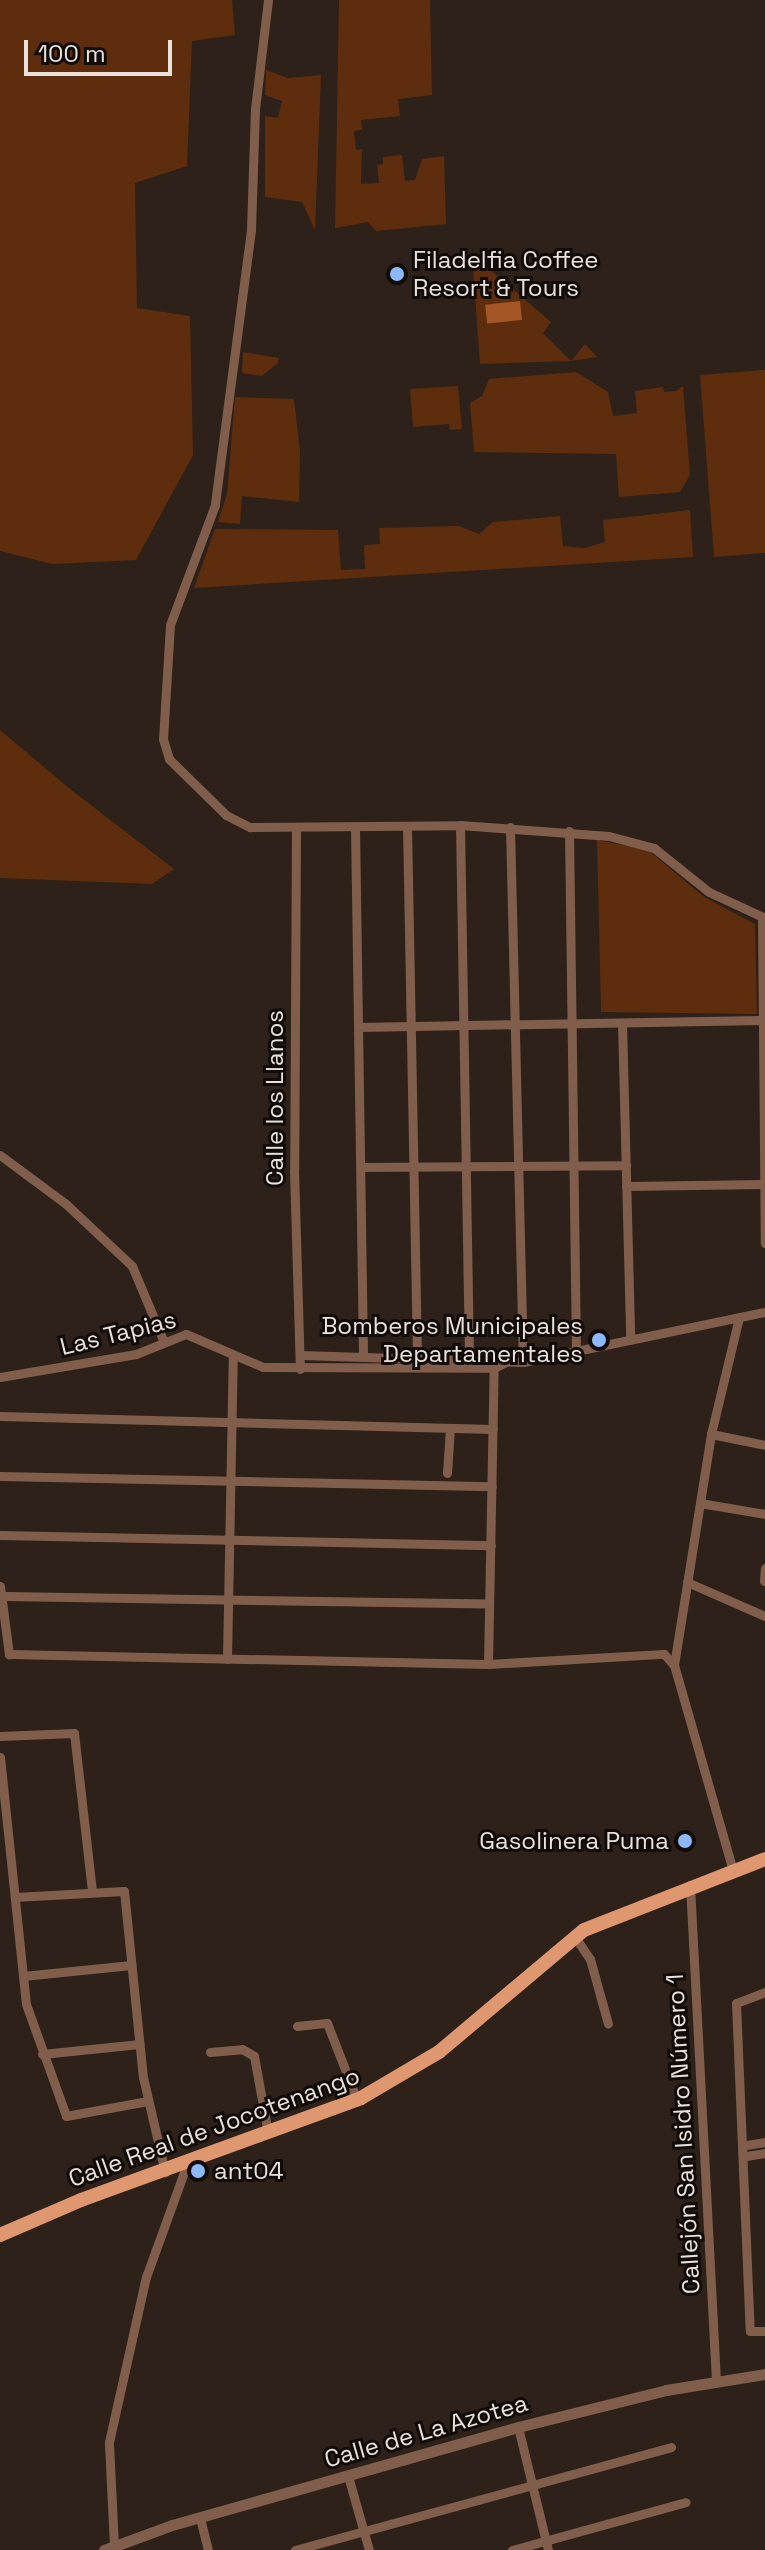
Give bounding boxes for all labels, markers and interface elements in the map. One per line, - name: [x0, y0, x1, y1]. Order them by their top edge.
- scale bar: [28, 24, 176, 74]
- text: 100 m: [38, 38, 106, 69]
- place label: Filadelfia Coffee Resort & Tours: [413, 246, 599, 302]
- marker: Filadelfia Coffee Resort & Tours: [388, 265, 406, 283]
- street label: Calle los Llanos: [261, 1010, 289, 1186]
- street label: Las Tapias: [57, 1305, 179, 1361]
- place label: Bomberos Municipales Departamentales: [321, 1312, 583, 1368]
- marker: Bomberos Municipales Departamentales: [590, 1331, 608, 1349]
- place label: Gasolinera Puma: [479, 1827, 669, 1855]
- marker: Gasolinera Puma: [676, 1832, 694, 1850]
- street label: Callejón San Isidro Número 1: [660, 1973, 706, 2295]
- street label: Calle Real de Jocotenango: [64, 2061, 364, 2193]
- place label: ant04: [214, 2157, 284, 2185]
- marker: ant04: [189, 2162, 207, 2180]
- street label: Calle de La Azotea: [321, 2388, 531, 2474]

